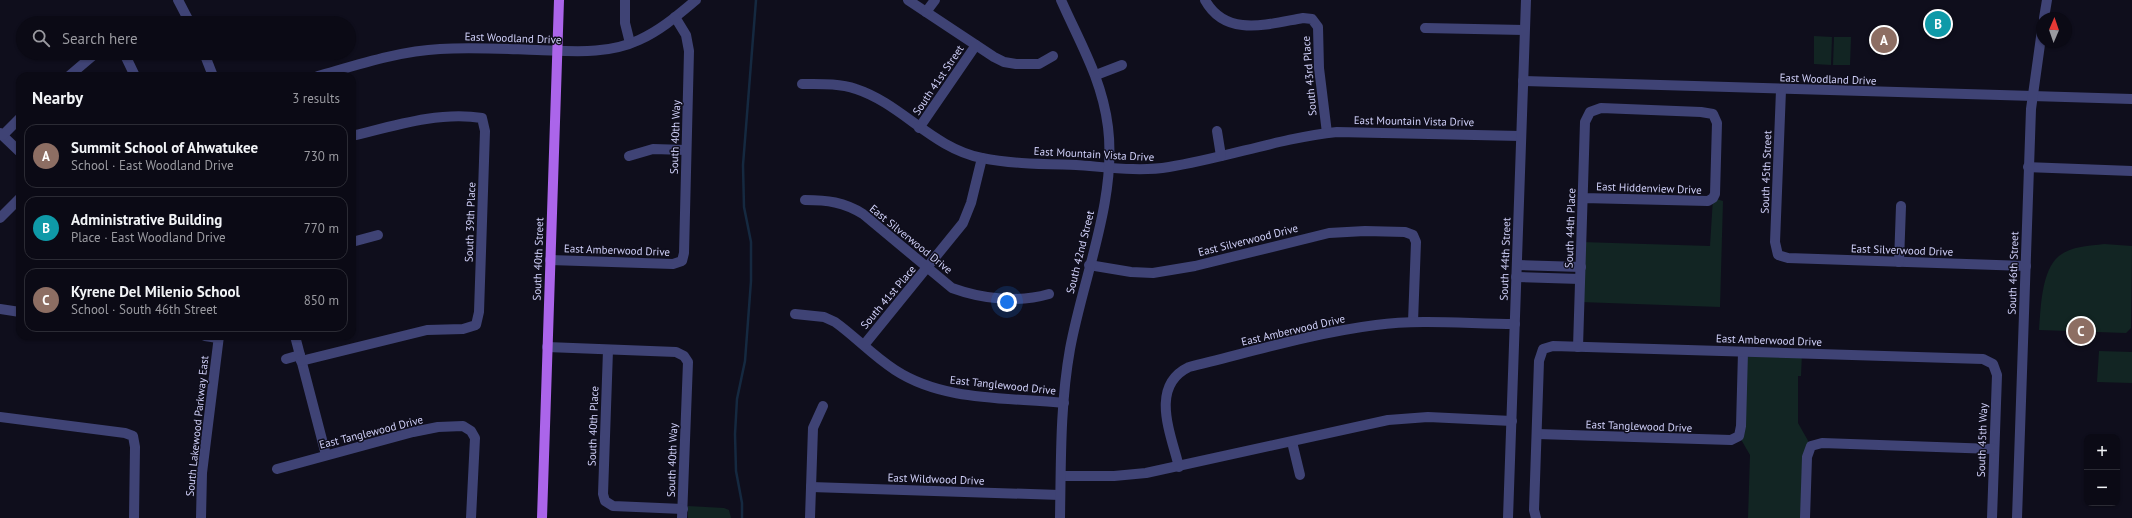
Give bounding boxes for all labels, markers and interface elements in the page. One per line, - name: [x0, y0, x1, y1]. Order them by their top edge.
- pin: B: [1925, 9, 1951, 39]
- north arrow: [2036, 12, 2072, 48]
- search box: [16, 16, 356, 60]
- pin: A: [1871, 25, 1897, 55]
- icon: search: [30, 27, 52, 49]
- text: Search here: [62, 29, 138, 48]
- street label: East Woodland Drive: [464, 29, 562, 47]
- street label: South 43rd Place: [1299, 35, 1319, 116]
- street label: South 41st Street: [909, 42, 967, 118]
- street label: East Woodland Drive: [1779, 70, 1877, 88]
- text: Nearby: [32, 87, 83, 109]
- text: 3 results: [292, 90, 340, 107]
- street label: South 40th Way: [667, 99, 683, 174]
- street label: East Mountain Vista Drive: [1354, 113, 1475, 129]
- street label: South 45th Street: [1758, 130, 1774, 214]
- text: Summit School of Ahwatukee: [71, 138, 258, 157]
- street label: East Mountain Vista Drive: [1033, 144, 1155, 164]
- text: A: [42, 148, 50, 165]
- text: 730 m: [304, 148, 339, 165]
- text: School · East Woodland Drive: [71, 157, 234, 174]
- street label: East Hiddenview Drive: [1596, 179, 1702, 197]
- street label: South 39th Place: [462, 181, 478, 262]
- street label: South 44th Place: [1562, 187, 1578, 268]
- street label: East Silverwood Drive: [867, 201, 956, 277]
- street label: South 42nd Street: [1063, 209, 1097, 295]
- text: Administrative Building: [71, 210, 222, 229]
- street label: South 40th Street: [530, 217, 546, 301]
- street label: South 44th Street: [1497, 217, 1513, 301]
- text: B: [42, 220, 50, 237]
- text: 770 m: [304, 220, 339, 237]
- street label: East Silverwood Drive: [1197, 221, 1300, 259]
- text: Place · East Woodland Drive: [71, 229, 226, 246]
- street label: South 46th Street: [2005, 231, 2021, 315]
- street label: East Amberwood Drive: [564, 241, 671, 259]
- street label: East Silverwood Drive: [1851, 241, 1954, 259]
- street label: South 41st Place: [857, 262, 919, 332]
- text: Kyrene Del Milenio School: [71, 282, 240, 301]
- text: C: [42, 292, 50, 309]
- text: 850 m: [304, 292, 339, 309]
- your location: [997, 292, 1017, 312]
- text: School · South 46th Street: [71, 301, 217, 318]
- street label: East Amberwood Drive: [1240, 311, 1347, 349]
- pin: C: [2068, 316, 2094, 346]
- street label: East Amberwood Drive: [1716, 331, 1823, 349]
- street label: South Lakewood Parkway East: [183, 355, 211, 497]
- street label: East Tanglewood Drive: [949, 372, 1057, 398]
- street label: South 40th Place: [585, 385, 601, 466]
- street label: South 45th Way: [1974, 402, 1990, 477]
- street label: East Tanglewood Drive: [318, 412, 425, 452]
- street label: East Tanglewood Drive: [1585, 417, 1693, 435]
- street label: South 40th Way: [664, 422, 680, 497]
- map controls: [2084, 434, 2120, 506]
- button: +: [2084, 434, 2120, 470]
- street label: East Wildwood Drive: [887, 470, 985, 488]
- button: −: [2084, 470, 2120, 506]

